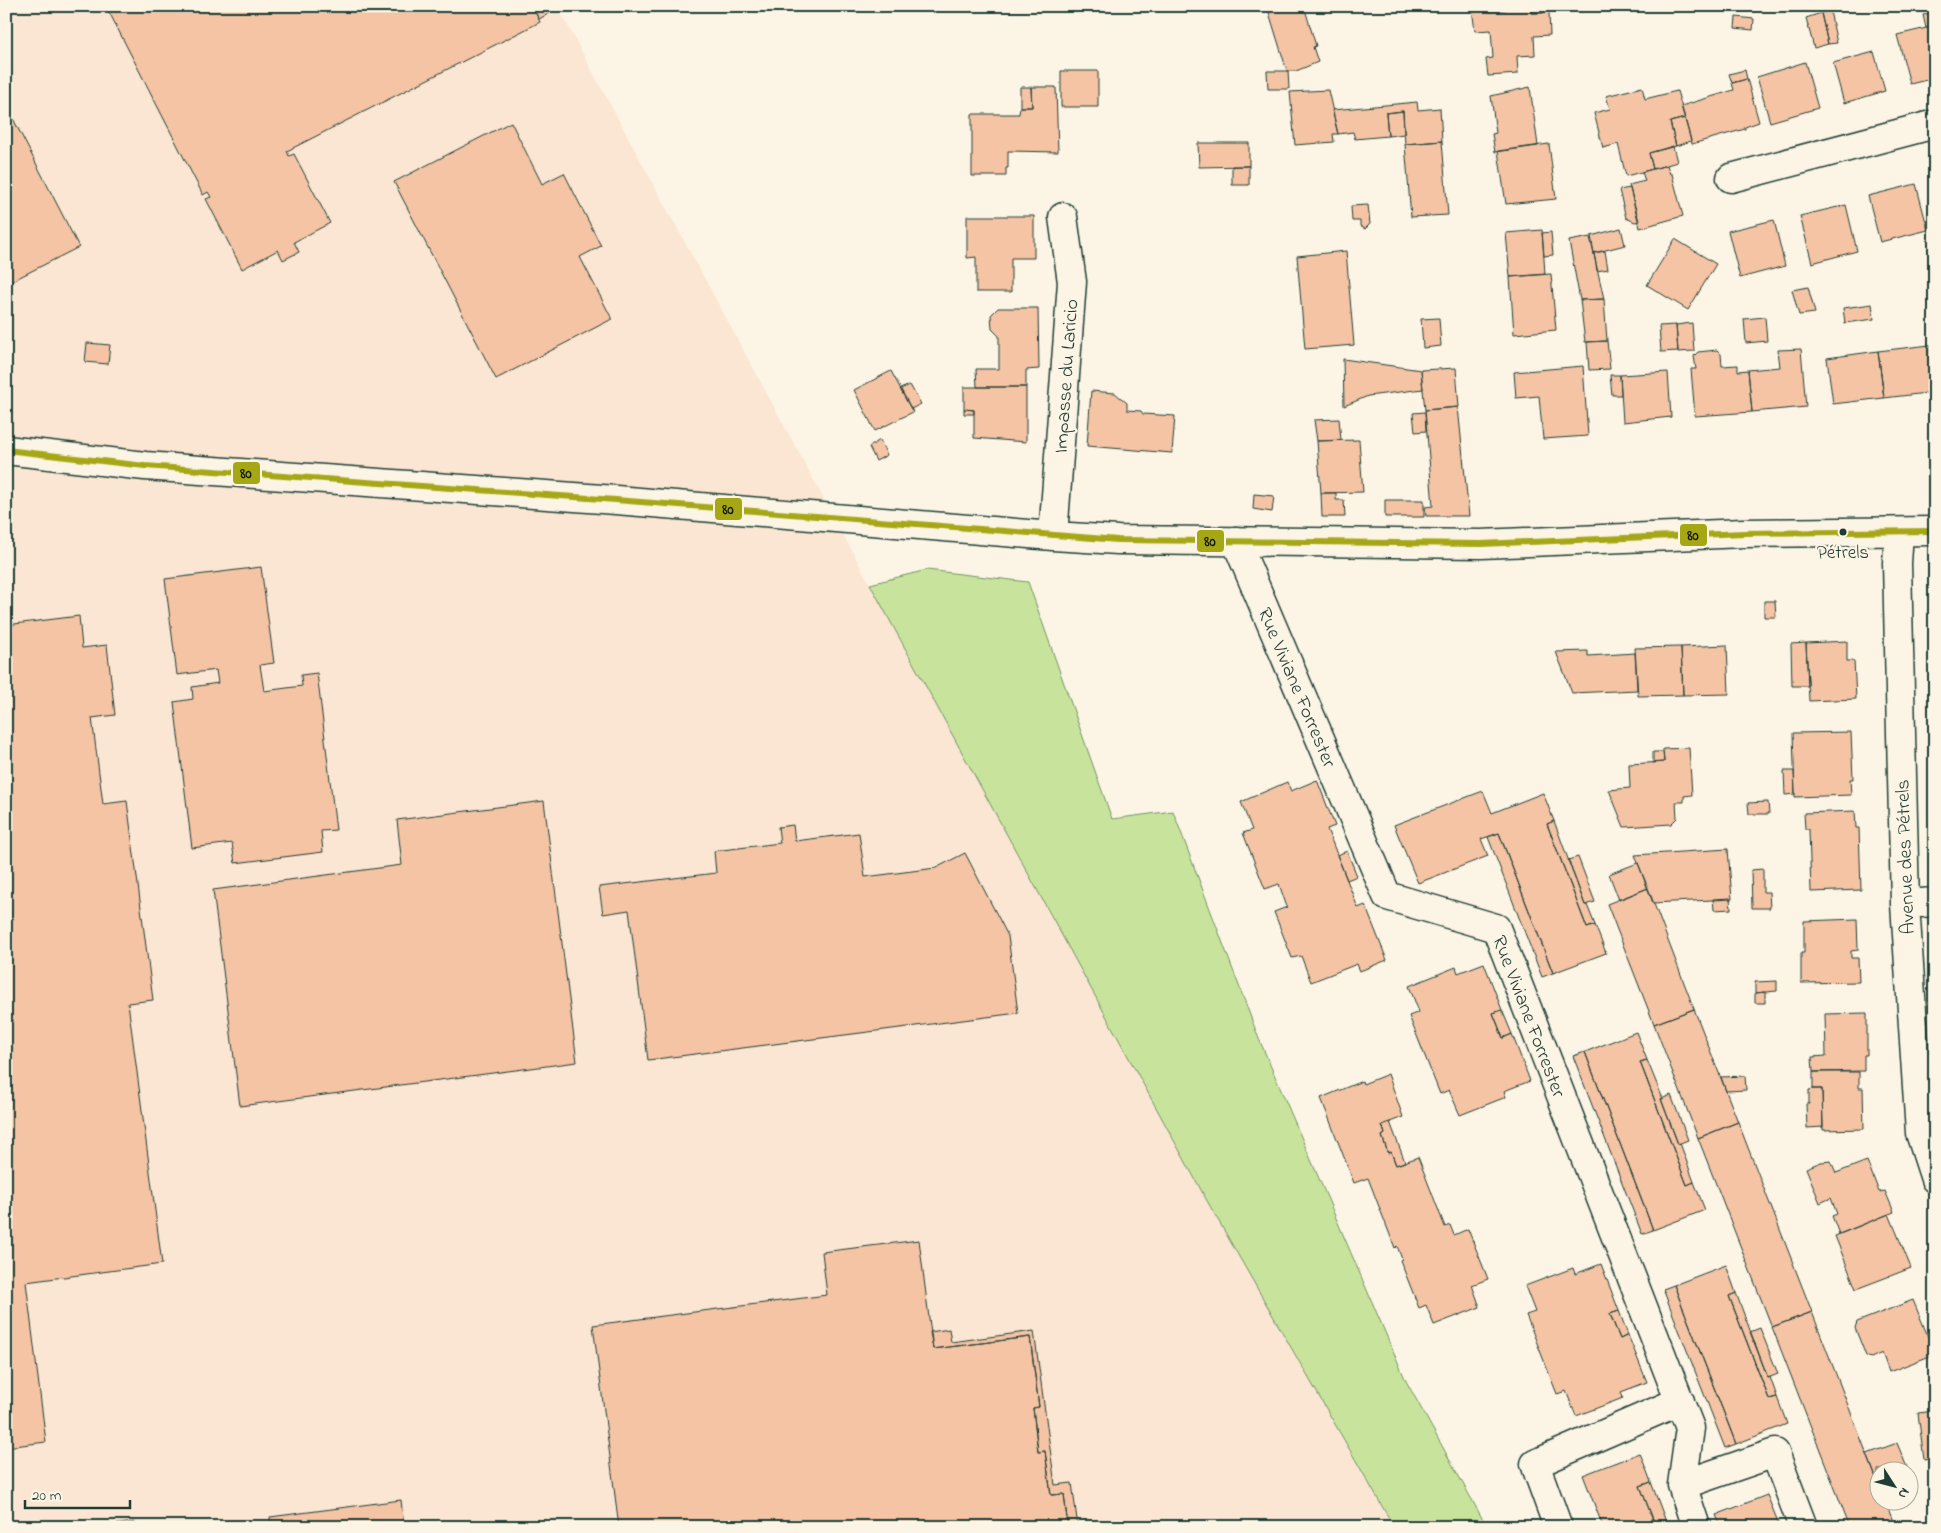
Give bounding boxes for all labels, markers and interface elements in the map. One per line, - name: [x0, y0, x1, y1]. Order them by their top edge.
- street label: Impasse du Laricio: [1048, 298, 1087, 454]
- line badge: 80: [232, 461, 261, 485]
- text: 80: [239, 464, 252, 485]
- line badge: 80: [714, 497, 743, 521]
- text: 80: [721, 500, 734, 521]
- line badge: 80: [1679, 523, 1708, 547]
- text: 80: [1686, 526, 1699, 547]
- marker: Pétrels: [1838, 527, 1848, 537]
- line badge: 80: [1196, 529, 1225, 553]
- text: 80: [1203, 532, 1216, 553]
- place label: Pétrels: [1817, 540, 1869, 567]
- street label: Rue Viviane Forrester: [1249, 603, 1343, 773]
- street label: Avenue des Pétrels: [1889, 779, 1924, 935]
- street label: Rue Viviane Forrester: [1483, 932, 1572, 1103]
- north arrow: [1868, 1460, 1918, 1510]
- scale bar: [25, 1478, 130, 1510]
- text: N: [1892, 1483, 1915, 1503]
- text: 20 m: [32, 1485, 62, 1507]

